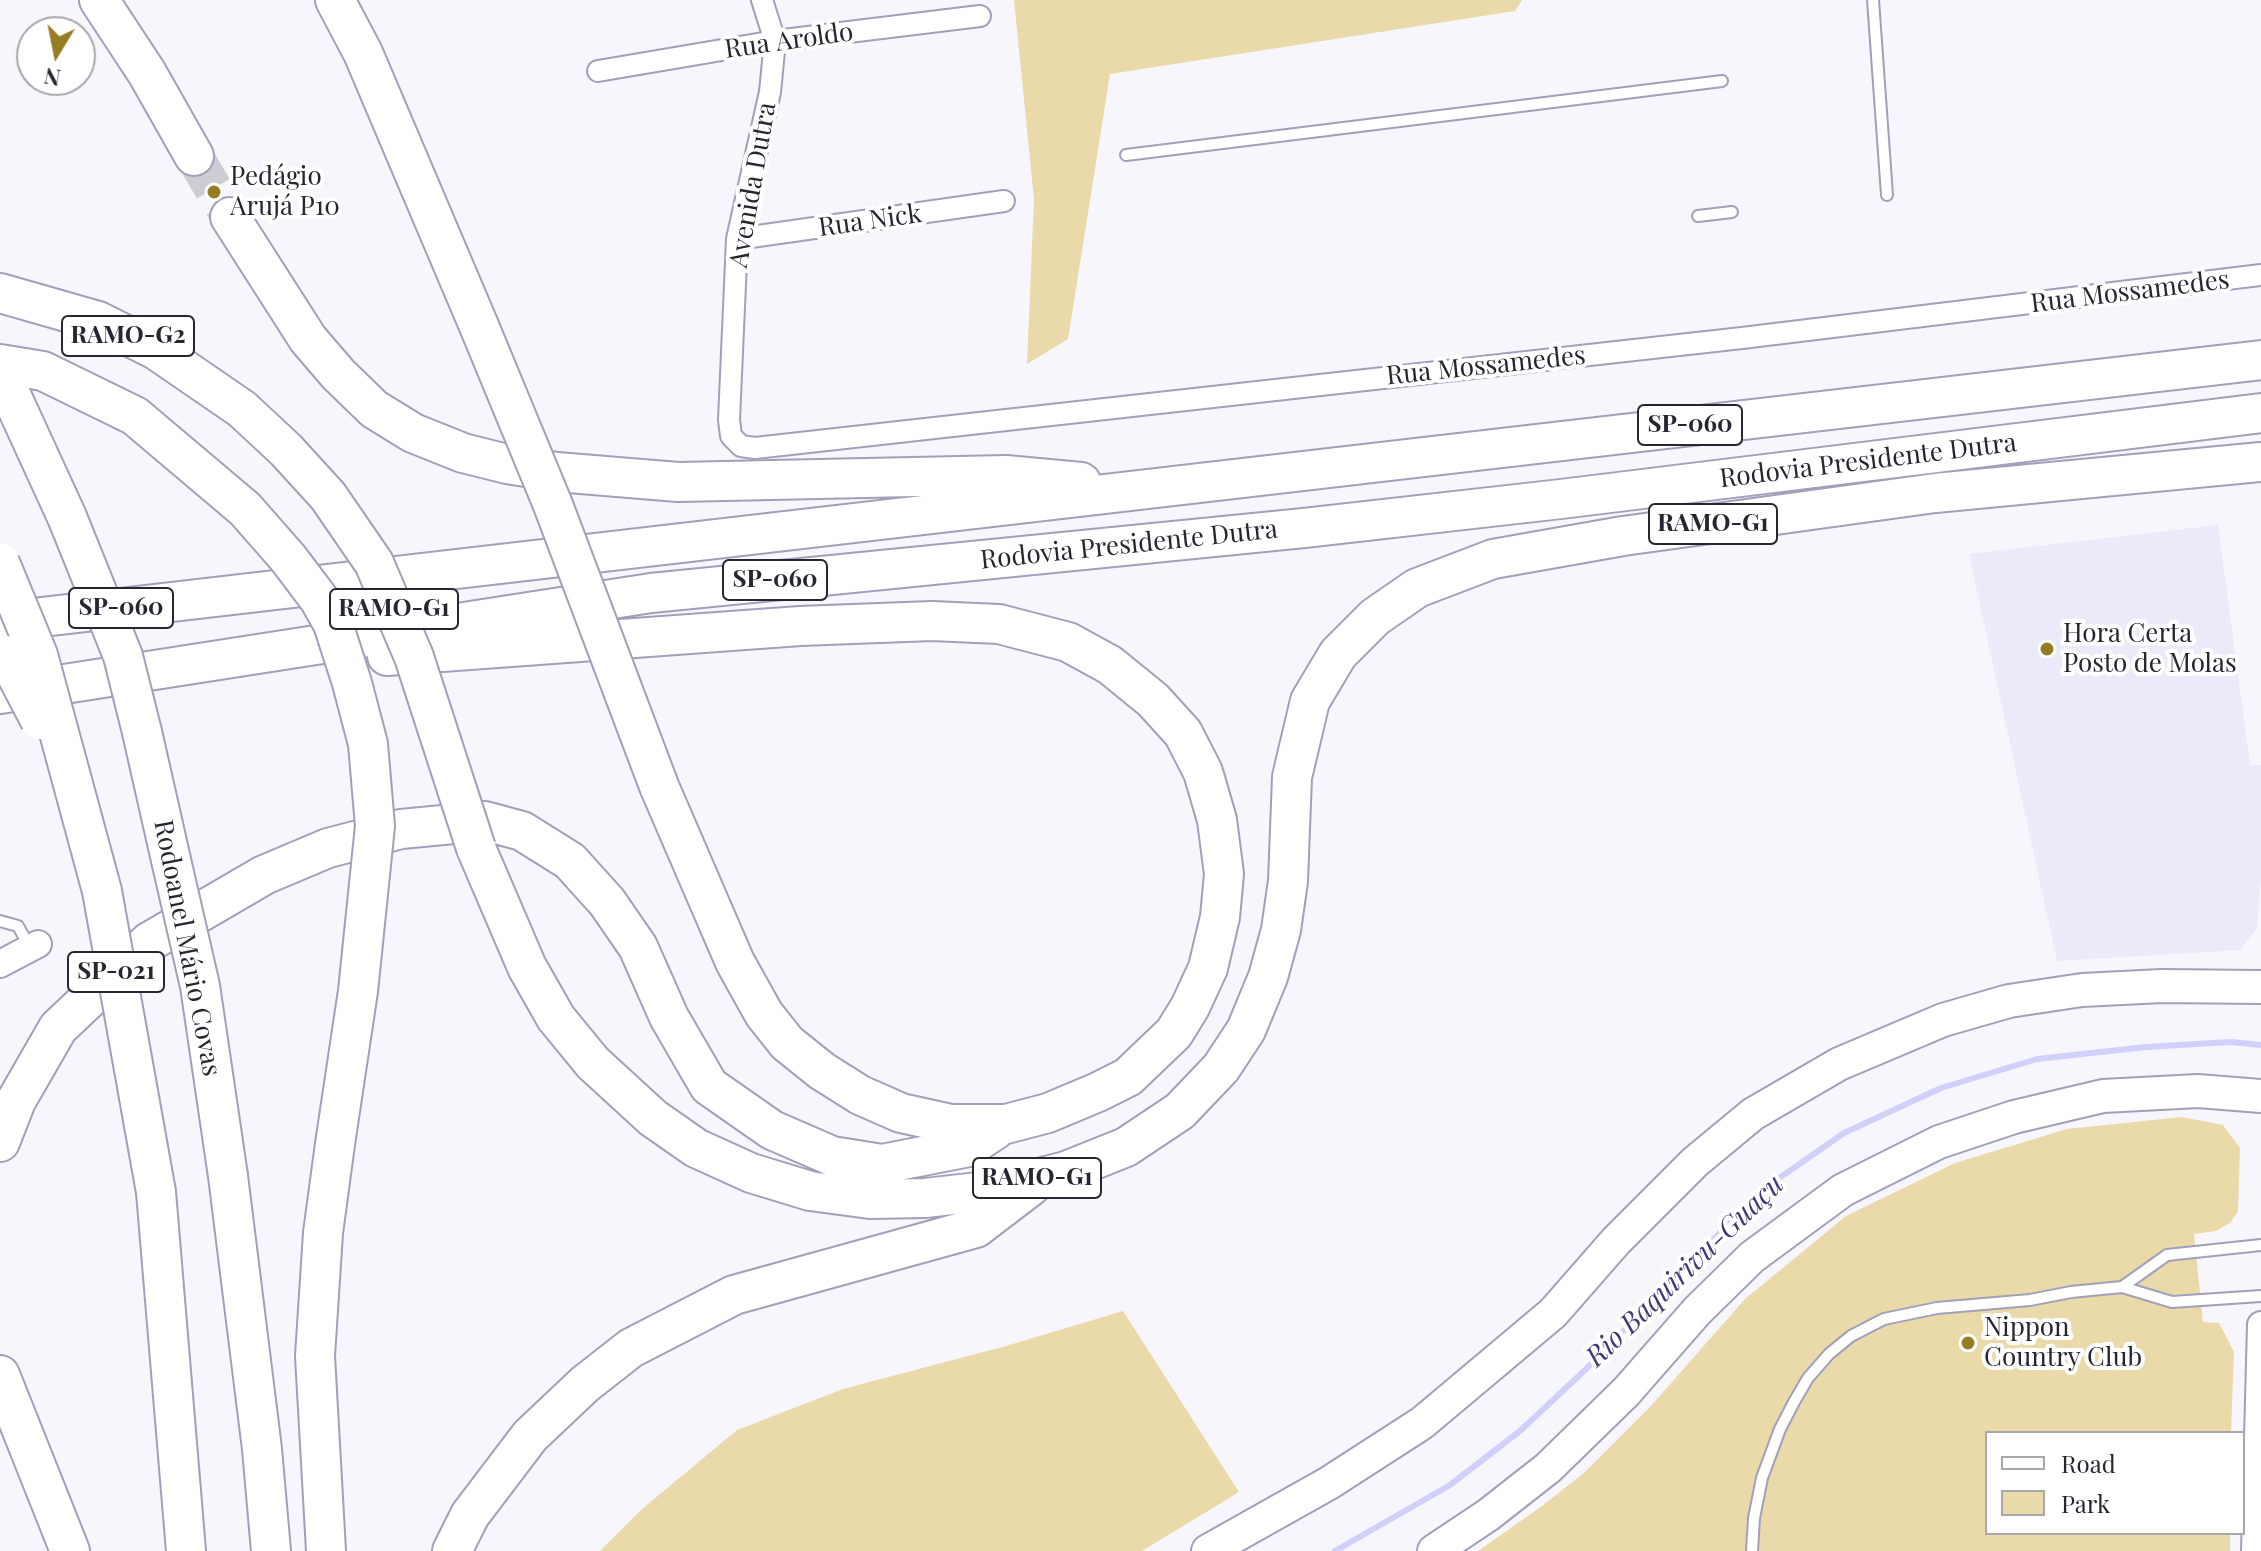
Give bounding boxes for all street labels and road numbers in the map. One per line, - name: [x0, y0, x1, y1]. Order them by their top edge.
- street label: Rua Aroldo: [723, 17, 855, 65]
- street label: Avenida Dutra: [723, 100, 783, 270]
- street label: Rua Nick: [816, 198, 924, 244]
- street label: Rua Mossamedes: [2029, 264, 2231, 320]
- road number: RAMO-G2: [62, 316, 194, 356]
- street label: Rua Mossamedes: [1385, 340, 1587, 392]
- road number: SP-060: [1638, 405, 1742, 445]
- street label: Rodovia Presidente Dutra: [1718, 427, 2018, 495]
- road number: RAMO-G1: [1649, 504, 1777, 544]
- street label: Rodovia Presidente Dutra: [979, 514, 1279, 576]
- road number: SP-060: [723, 560, 827, 600]
- road number: SP-060: [69, 588, 173, 628]
- road number: RAMO-G1: [330, 589, 458, 629]
- street label: Rodoanel Mário Covas: [147, 817, 227, 1079]
- road number: SP-021: [68, 952, 164, 992]
- road number: RAMO-G1: [973, 1158, 1101, 1198]

